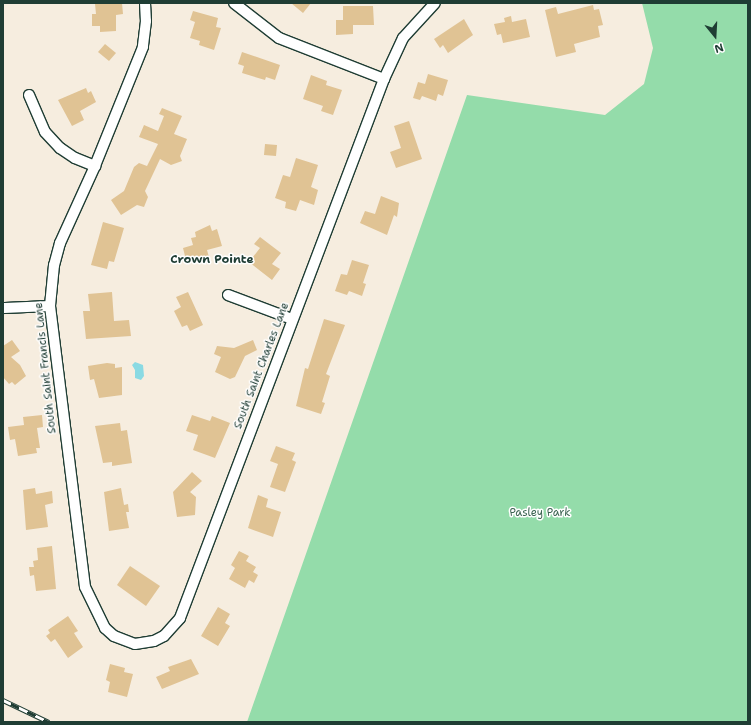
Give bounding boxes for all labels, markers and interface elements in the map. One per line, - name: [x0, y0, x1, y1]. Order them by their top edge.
- north arrow: [695, 16, 735, 56]
- text: N: [712, 39, 725, 56]
- district label: Crown Pointe: [170, 253, 254, 267]
- street label: South Saint Charles Lane: [232, 301, 292, 431]
- street label: South Saint Francis Lane: [33, 302, 59, 434]
- park label: Pasley Park: [510, 506, 570, 520]

